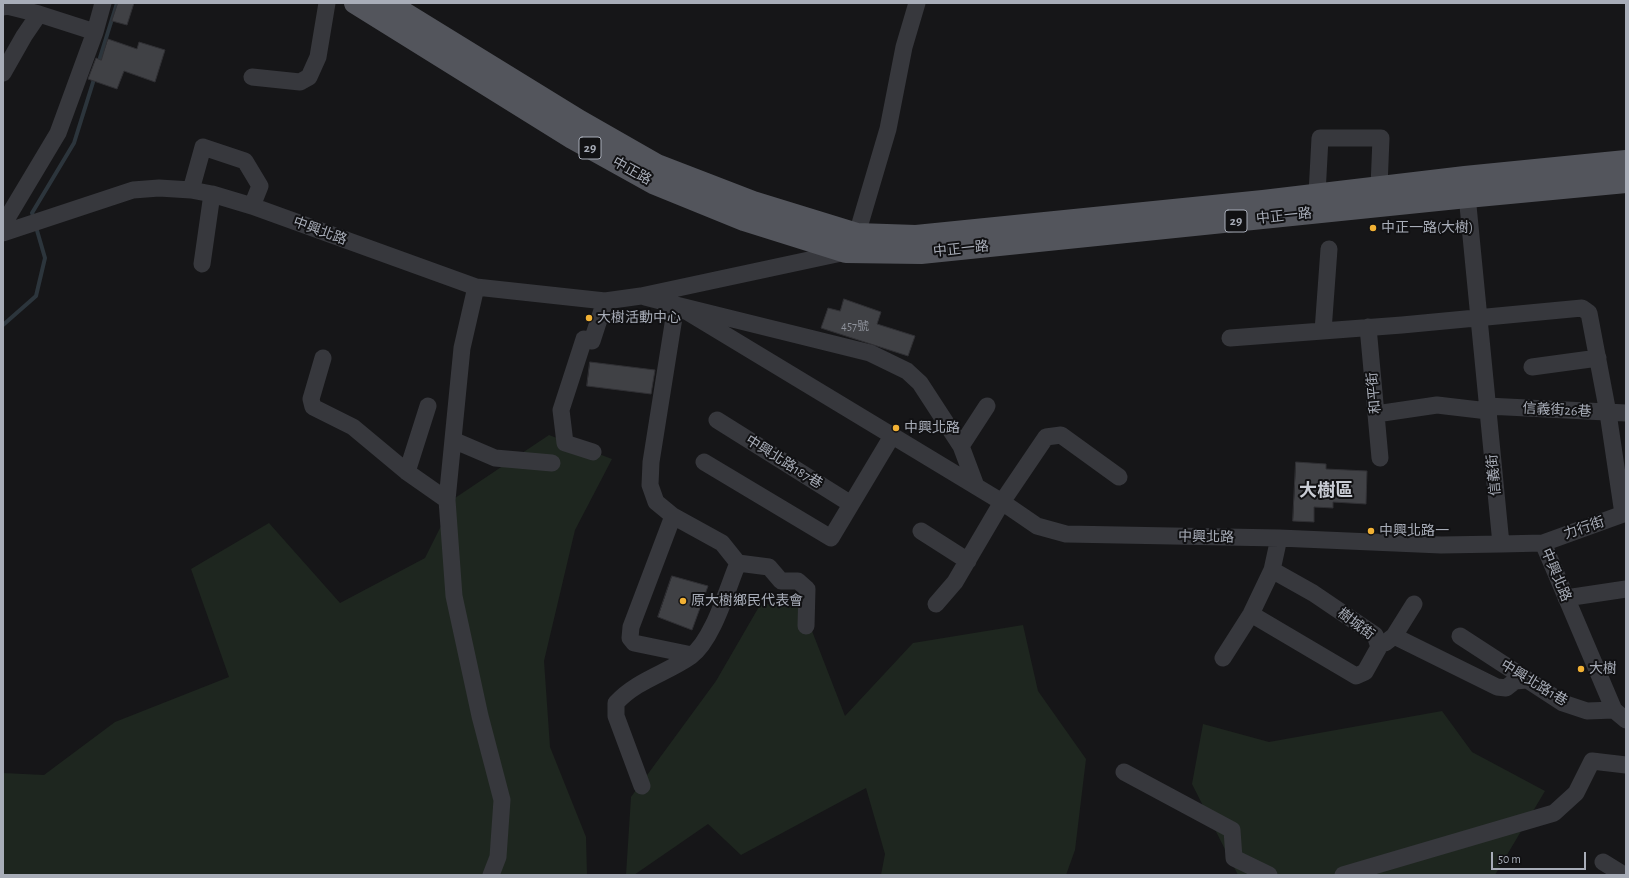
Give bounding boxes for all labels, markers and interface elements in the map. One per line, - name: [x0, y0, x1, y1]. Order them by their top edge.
- road number: 29: [579, 137, 601, 159]
- street label: 中正路: [610, 153, 654, 189]
- street label: 中正一路: [1255, 205, 1313, 227]
- road number: 29: [1225, 210, 1247, 232]
- street label: 中興北路: [291, 214, 349, 248]
- place label: 中正一路(大樹): [1381, 220, 1473, 236]
- marker: 中正一路(大樹): [1368, 223, 1378, 233]
- street label: 中正一路: [932, 238, 990, 260]
- place label: 大樹活動中心: [597, 310, 681, 326]
- marker: 大樹活動中心: [584, 313, 594, 323]
- house number: 457號: [841, 319, 869, 333]
- street label: 和平街: [1364, 371, 1384, 415]
- street label: 信義街26巷: [1522, 400, 1592, 420]
- place label: 中興北路: [904, 420, 960, 436]
- marker: 中興北路: [891, 423, 901, 433]
- street label: 中興北路187巷: [743, 432, 825, 492]
- street label: 信義街: [1484, 453, 1504, 497]
- district label: 大樹區: [1299, 480, 1353, 502]
- street label: 力行街: [1561, 513, 1607, 543]
- place label: 中興北路一: [1379, 523, 1449, 539]
- marker: 中興北路一: [1366, 526, 1376, 536]
- street label: 中興北路: [1178, 528, 1234, 546]
- street label: 中興北路: [1537, 546, 1575, 604]
- place label: 原大樹鄉民代表會: [691, 593, 803, 609]
- marker: 原大樹鄉民代表會: [678, 596, 688, 606]
- street label: 樹城街: [1334, 605, 1378, 643]
- street label: 中興北路1巷: [1498, 657, 1570, 709]
- place label: 大樹: [1589, 661, 1617, 677]
- marker: 大樹: [1576, 664, 1586, 674]
- scale bar: [1493, 844, 1588, 870]
- text: 50 m: [1498, 853, 1521, 865]

